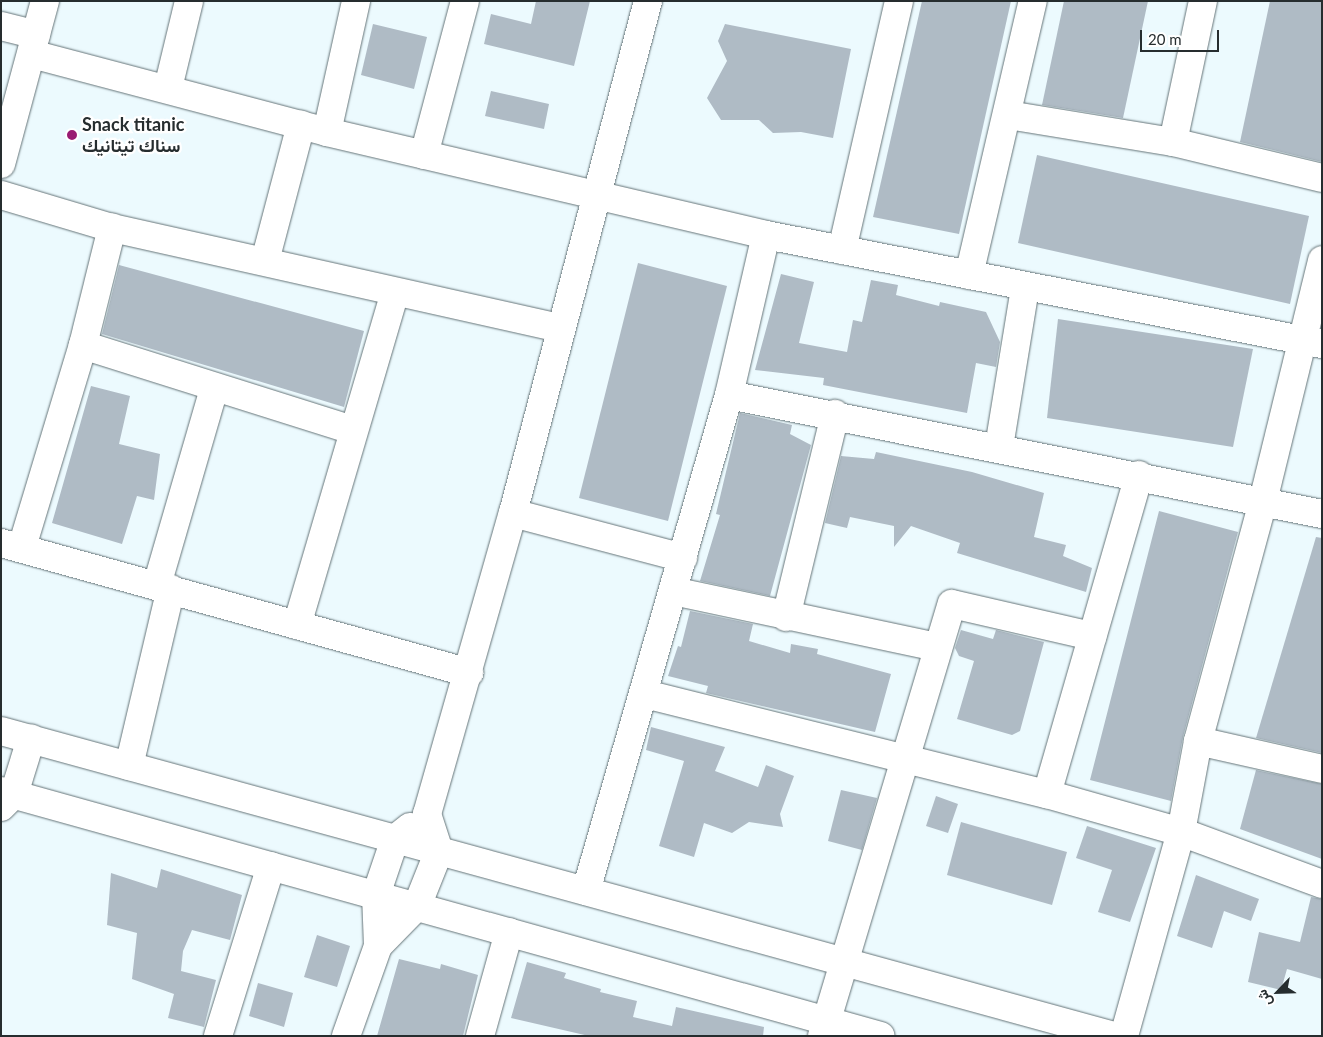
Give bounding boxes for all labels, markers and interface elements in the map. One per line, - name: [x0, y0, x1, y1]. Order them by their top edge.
- scale bar: [1143, 20, 1222, 52]
- text: 20 m: [1148, 30, 1182, 48]
- place label: Snack titanic سناك تيتانيك: [82, 114, 184, 156]
- marker: Snack titanic سناك تيتانيك: [66, 129, 78, 141]
- north arrow: [1253, 967, 1303, 1017]
- text: ش: [1253, 987, 1275, 1009]

